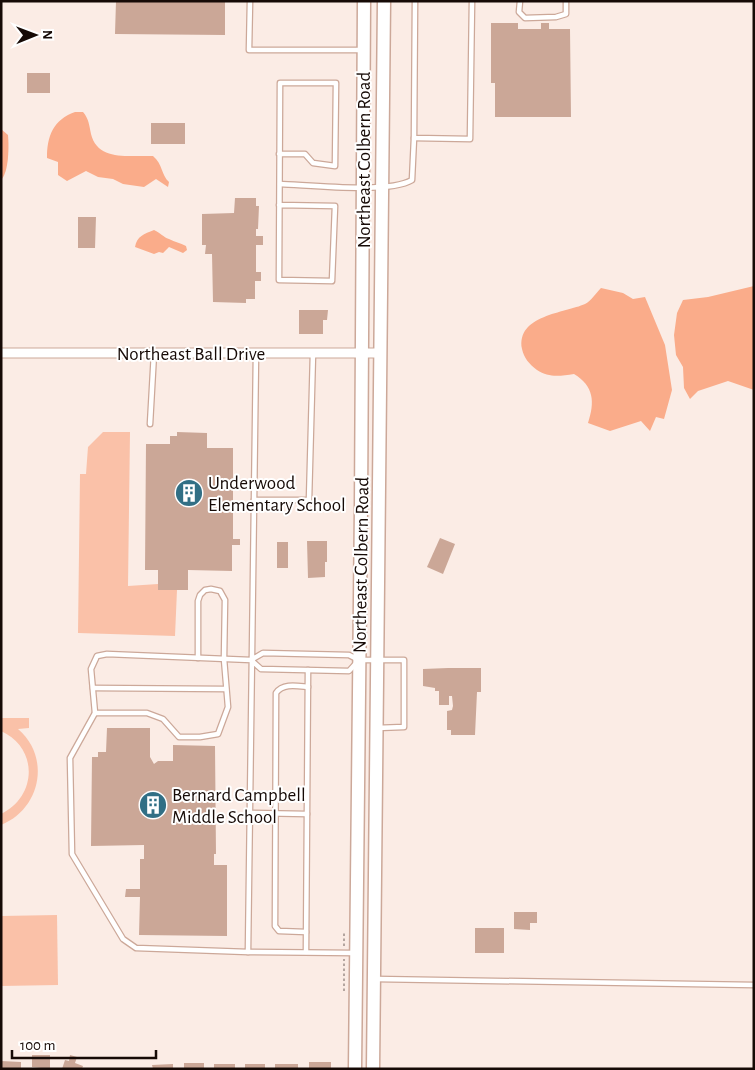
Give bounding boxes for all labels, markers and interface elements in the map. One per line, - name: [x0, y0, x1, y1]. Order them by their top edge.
- north arrow: [10, 10, 60, 60]
- text: N: [40, 30, 54, 40]
- street label: Northeast Colbern Road: [355, 72, 374, 248]
- street label: Northeast Ball Drive: [117, 345, 265, 364]
- place label: Underwood Elementary School: [208, 474, 346, 515]
- street label: Northeast Colbern Road: [350, 476, 373, 653]
- building icon: Underwood Elementary School: [174, 478, 204, 508]
- place label: Bernard Campbell Middle School: [172, 786, 306, 827]
- building icon: Bernard Campbell Middle School: [138, 790, 168, 820]
- scale bar: [12, 1028, 156, 1060]
- text: 100 m: [20, 1038, 55, 1053]

